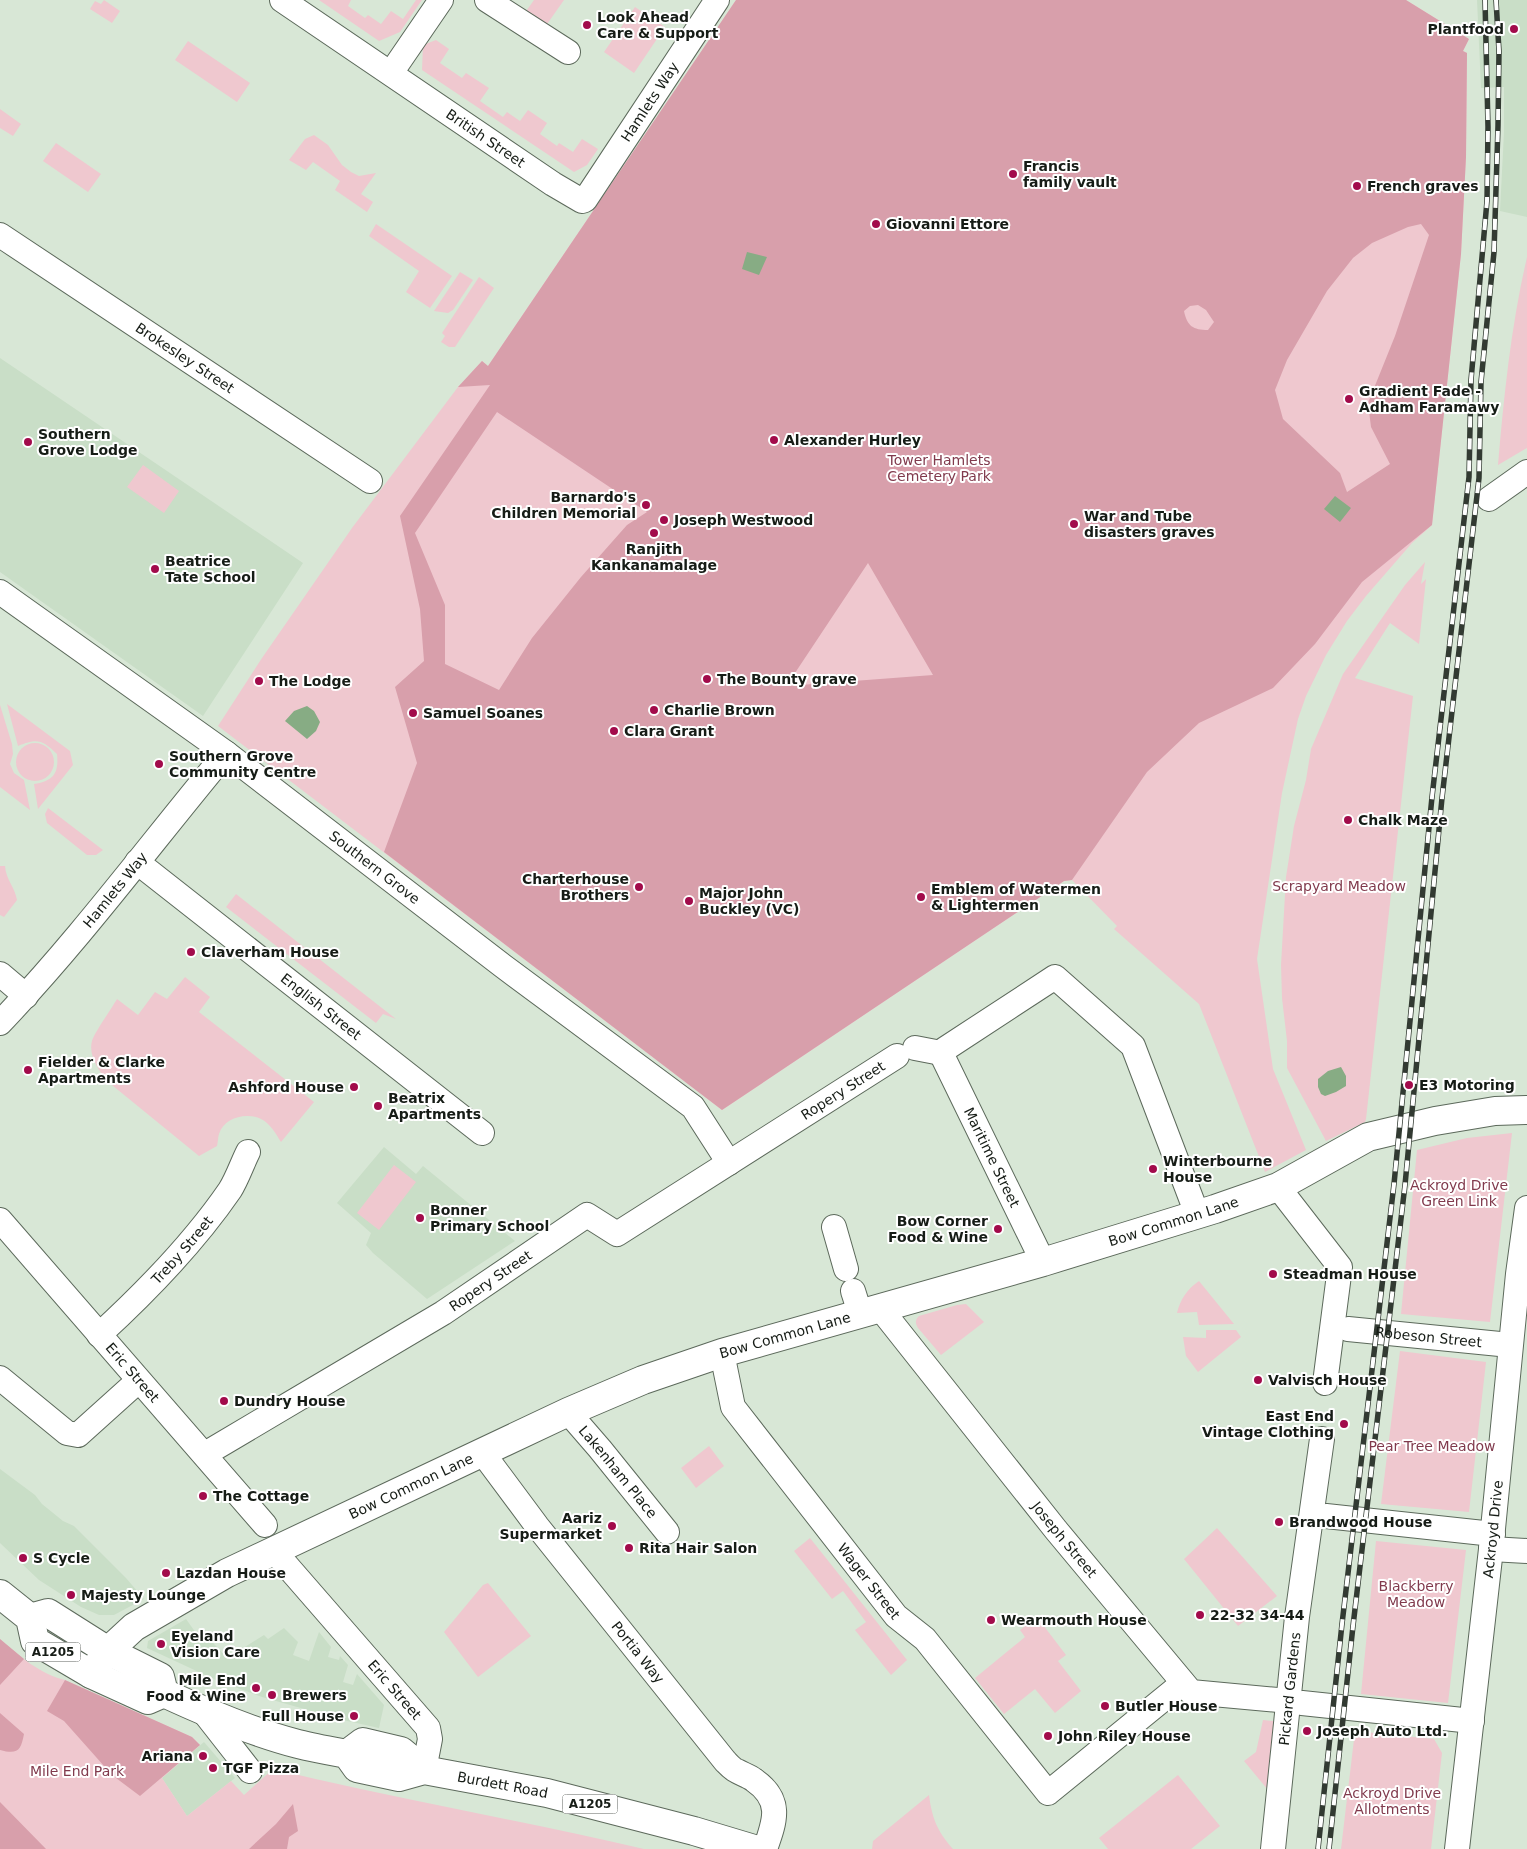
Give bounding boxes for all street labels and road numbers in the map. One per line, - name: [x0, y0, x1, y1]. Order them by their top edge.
- street label: Hamlets Way: [618, 59, 682, 145]
- street label: British Street: [443, 106, 528, 171]
- street label: Brokesley Street: [133, 319, 238, 397]
- street label: Southern Grove: [326, 827, 423, 907]
- street label: Hamlets Way: [80, 849, 150, 931]
- street label: English Street: [278, 970, 365, 1043]
- street label: Ropery Street: [798, 1058, 888, 1123]
- street label: Maritime Street: [961, 1105, 1023, 1210]
- street label: Bow Common Lane: [1107, 1193, 1241, 1249]
- street label: Treby Street: [148, 1213, 216, 1288]
- street label: Ropery Street: [446, 1247, 535, 1314]
- street label: Bow Common Lane: [717, 1309, 852, 1361]
- street label: Robeson Street: [1375, 1324, 1483, 1350]
- street label: Eric Street: [102, 1340, 163, 1406]
- street label: Lakenham Place: [576, 1423, 660, 1521]
- street label: Bow Common Lane: [346, 1450, 476, 1522]
- street label: Ackroyd Drive: [1480, 1479, 1506, 1579]
- street label: Joseph Street: [1028, 1498, 1101, 1581]
- street label: Wager Street: [834, 1540, 904, 1623]
- street label: Portia Way: [609, 1618, 668, 1686]
- street label: Pickard Gardens: [1276, 1631, 1303, 1746]
- road number: A1205: [26, 1642, 80, 1661]
- street label: Eric Street: [365, 1657, 425, 1723]
- street label: Burdett Road: [456, 1768, 549, 1801]
- road number: A1205: [562, 1795, 618, 1814]

